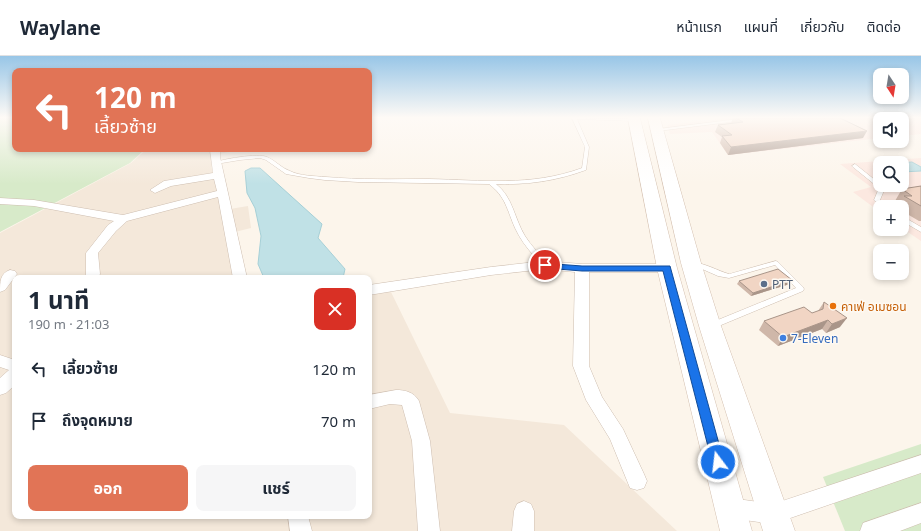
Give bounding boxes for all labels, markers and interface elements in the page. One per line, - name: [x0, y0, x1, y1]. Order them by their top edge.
- text: Waylane: [20, 15, 101, 41]
- text: หน้าแรก: [676, 17, 722, 36]
- text: แผนที่: [744, 17, 778, 36]
- text: เกี่ยวกับ: [800, 17, 845, 36]
- text: ติดต่อ: [867, 17, 901, 36]
- north arrow: [873, 68, 909, 104]
- map controls: [873, 68, 909, 280]
- text: 120 m: [94, 78, 177, 116]
- icon: left: [28, 84, 80, 136]
- button: sound: [873, 112, 909, 148]
- text: เลี้ยวซ้าย: [94, 114, 157, 138]
- button: search: [873, 156, 909, 192]
- button: +: [873, 200, 909, 236]
- button: −: [873, 244, 909, 280]
- pin: [528, 248, 562, 282]
- icon: arrive: [534, 254, 556, 276]
- place label: PTT: [772, 276, 793, 293]
- marker: PTT: [759, 279, 769, 289]
- text: 1 นาที: [28, 283, 89, 316]
- button: close: [314, 288, 356, 330]
- place label: คาเฟ่ อเมซอน: [841, 298, 907, 315]
- marker: คาเฟ่ อเมซอน: [828, 301, 838, 311]
- text: 190 m · 21:03: [28, 315, 109, 333]
- place label: 7-Eleven: [791, 330, 838, 347]
- marker: 7-Eleven: [778, 333, 788, 343]
- icon: left: [28, 358, 50, 380]
- text: เลี้ยวซ้าย: [62, 358, 118, 378]
- text: 120 m: [312, 359, 356, 379]
- icon: arrive: [28, 410, 50, 432]
- text: ถึงจุดหมาย: [62, 410, 133, 430]
- text: 70 m: [321, 411, 356, 431]
- position arrow: [697, 441, 739, 483]
- button: ออก: [28, 465, 188, 511]
- button: แชร์: [196, 465, 356, 511]

